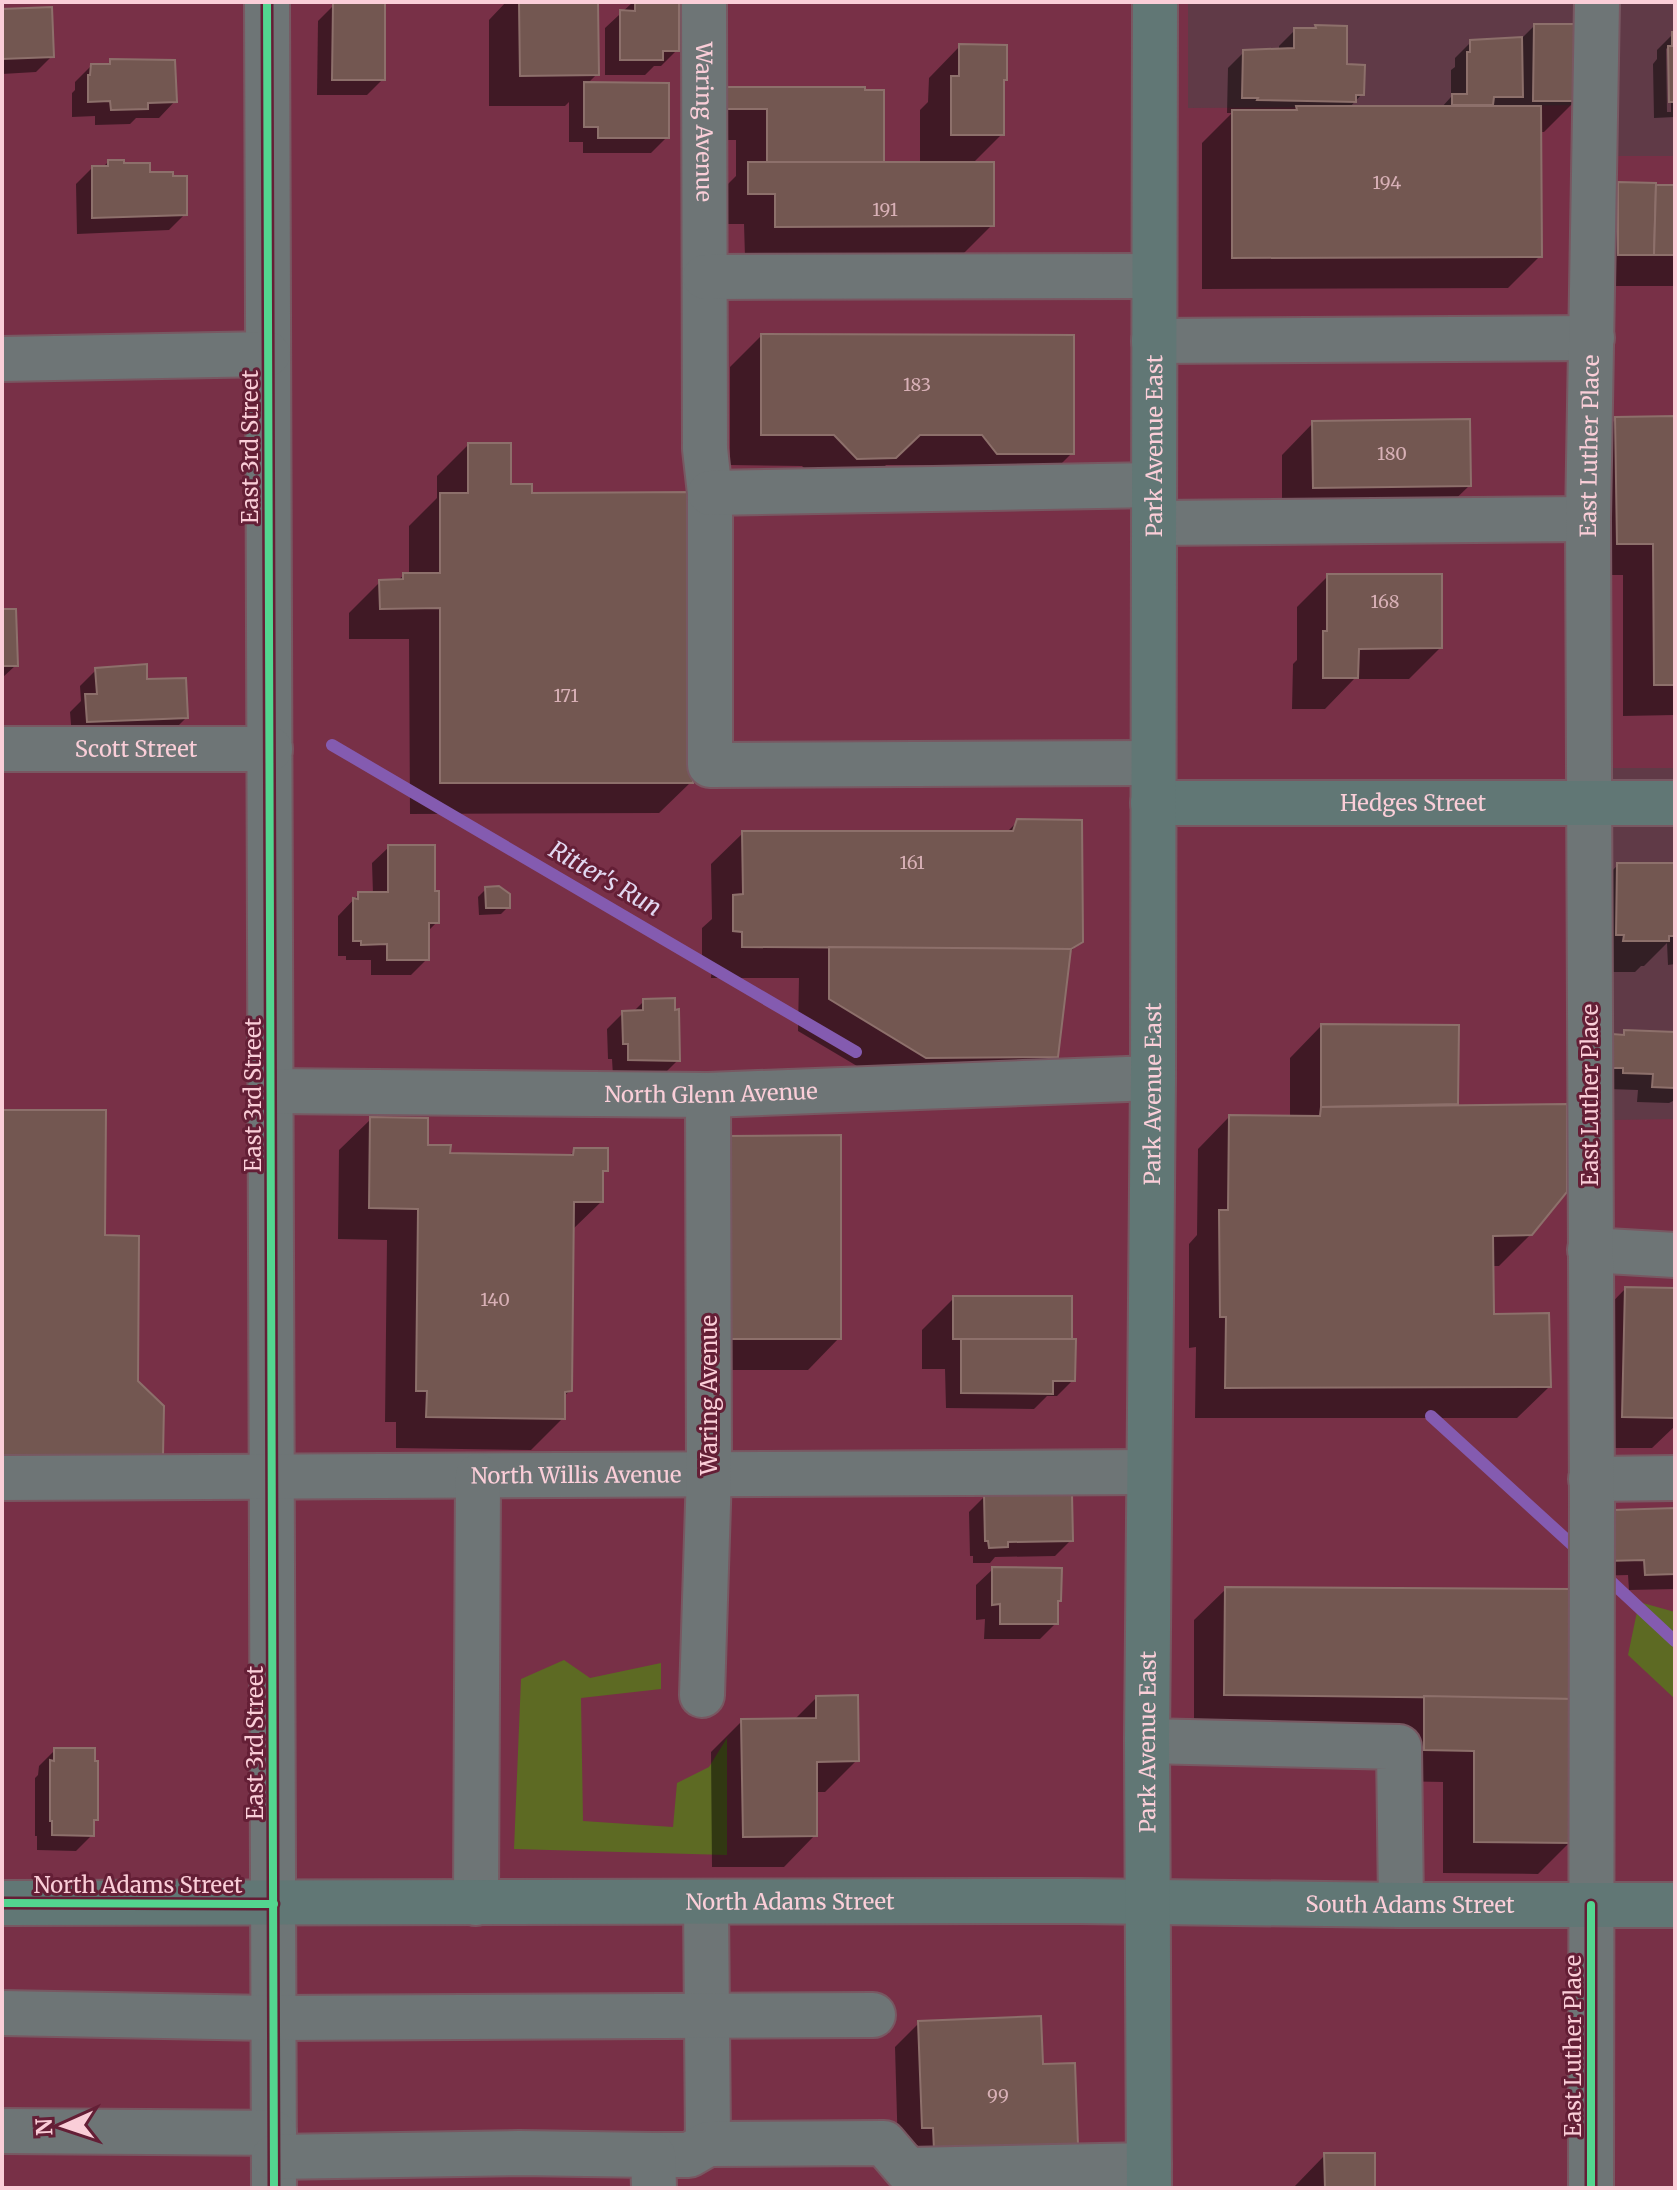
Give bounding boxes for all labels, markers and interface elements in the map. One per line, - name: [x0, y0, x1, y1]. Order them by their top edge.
- street label: Waring Avenue: [690, 41, 718, 202]
- house number: 194: [1373, 171, 1401, 194]
- house number: 191: [872, 198, 898, 221]
- street label: Park Avenue East: [1140, 354, 1168, 537]
- street label: East Luther Place: [1574, 354, 1605, 537]
- street label: East 3rd Street: [236, 370, 264, 524]
- house number: 183: [903, 373, 931, 396]
- house number: 180: [1377, 442, 1407, 465]
- house number: 168: [1371, 590, 1399, 613]
- house number: 171: [553, 684, 579, 707]
- street label: Scott Street: [75, 735, 198, 763]
- street label: Hedges Street: [1340, 789, 1486, 817]
- water label: Ritter's Run: [543, 834, 667, 923]
- house number: 161: [899, 851, 925, 874]
- street label: Park Avenue East: [1138, 1002, 1167, 1185]
- street label: East Luther Place: [1576, 1004, 1604, 1186]
- street label: East 3rd Street: [239, 1018, 267, 1172]
- street label: North Glenn Avenue: [604, 1077, 818, 1109]
- house number: 140: [480, 1288, 510, 1311]
- street label: Waring Avenue: [695, 1315, 723, 1476]
- street label: North Willis Avenue: [471, 1460, 681, 1490]
- street label: Park Avenue East: [1133, 1650, 1162, 1833]
- street label: East 3rd Street: [241, 1666, 269, 1820]
- street label: North Adams Street: [33, 1871, 243, 1899]
- street label: North Adams Street: [685, 1887, 895, 1916]
- street label: South Adams Street: [1305, 1890, 1515, 1919]
- street label: East Luther Place: [1559, 1955, 1587, 2137]
- house number: 99: [987, 2084, 1009, 2107]
- north arrow: [24, 2086, 104, 2166]
- text: N: [30, 2117, 58, 2136]

